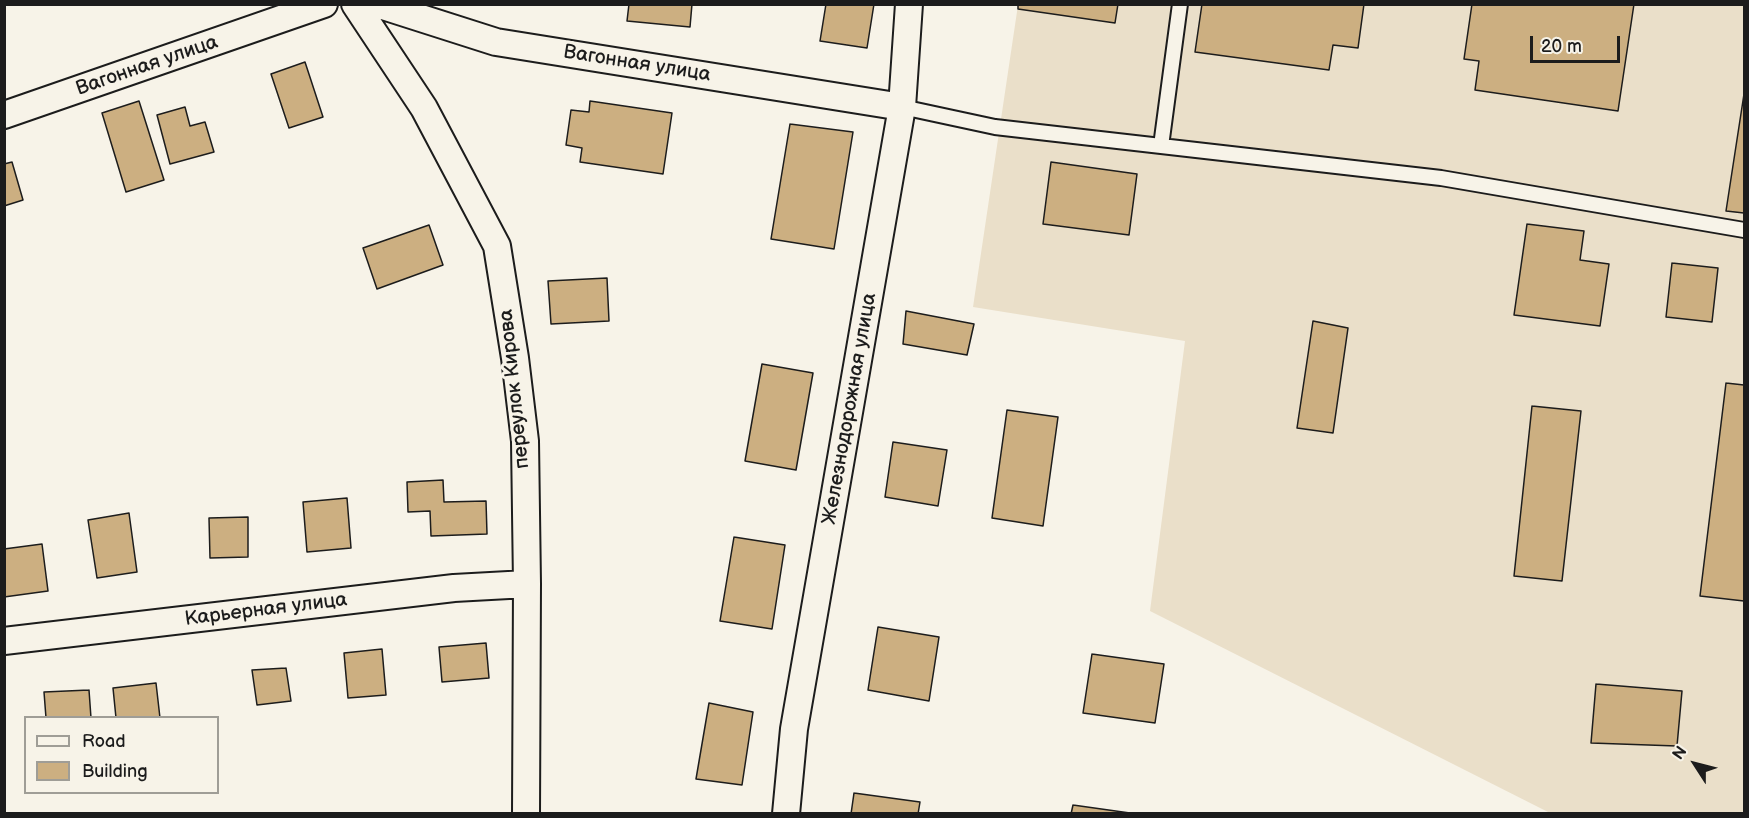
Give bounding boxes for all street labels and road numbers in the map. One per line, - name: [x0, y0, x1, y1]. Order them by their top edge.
- street label: Вагонная улица: [73, 30, 221, 102]
- street label: Вагонная улица: [562, 41, 712, 87]
- street label: Железнодорожная улица: [818, 291, 882, 527]
- street label: переулок Кирова: [495, 308, 535, 470]
- street label: Карьерная улица: [183, 588, 349, 632]

